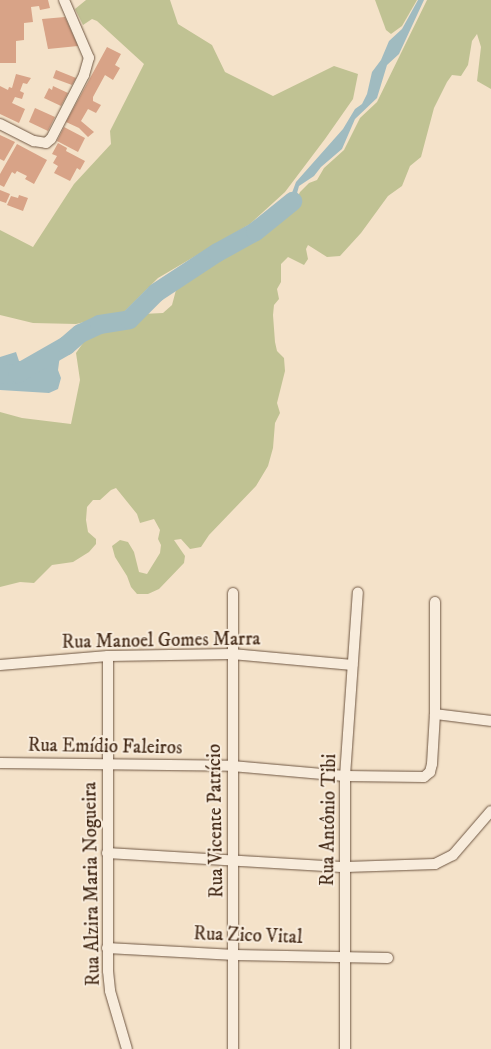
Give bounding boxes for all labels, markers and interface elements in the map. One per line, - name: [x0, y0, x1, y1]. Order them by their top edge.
- street label: Rua Manoel Gomes Marra: [61, 628, 261, 654]
- street label: Rua Emídio Faleiros: [28, 734, 182, 760]
- street label: Rua Vicente Patrício: [203, 744, 229, 898]
- street label: Rua Antônio Tibi: [316, 754, 342, 886]
- street label: Rua Alzira Maria Nogueira: [79, 782, 105, 986]
- street label: Rua Zico Vital: [193, 923, 303, 949]

